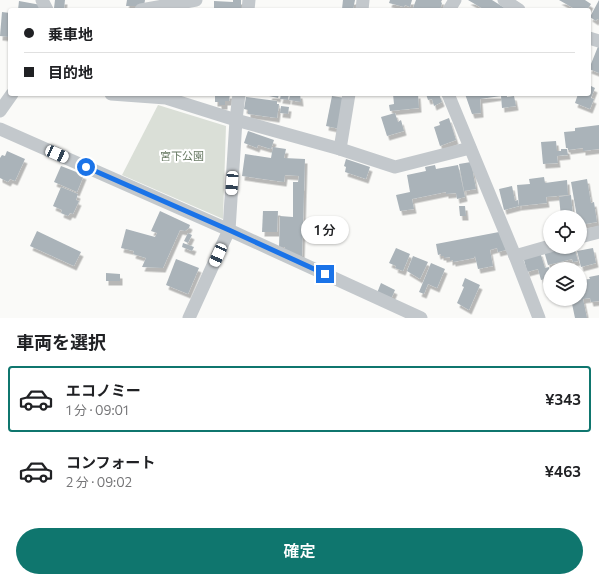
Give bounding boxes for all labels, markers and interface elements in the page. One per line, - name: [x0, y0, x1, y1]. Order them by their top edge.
- text: 乗車地: [48, 25, 93, 43]
- text: 目的地: [48, 63, 93, 81]
- car: [44, 144, 70, 164]
- park label: 宮下公園: [160, 149, 204, 162]
- route start: [77, 158, 95, 176]
- car: [225, 171, 239, 195]
- map controls: [543, 210, 587, 306]
- button: locate: [543, 210, 587, 254]
- callout: 1 分: [301, 216, 349, 244]
- text: 1 分: [314, 222, 336, 238]
- car: [208, 242, 228, 268]
- button: layers: [543, 262, 587, 306]
- route end: [316, 265, 334, 283]
- text: 車両を選択: [16, 331, 106, 353]
- icon: car: [18, 381, 54, 417]
- text: エコノミー: [66, 381, 141, 399]
- text: ¥343: [545, 390, 581, 408]
- text: 1 分 · 09:01: [66, 402, 129, 418]
- icon: car: [18, 453, 54, 489]
- text: コンフォート: [66, 453, 156, 471]
- text: ¥463: [544, 462, 581, 480]
- text: 2 分 · 09:02: [66, 474, 132, 490]
- button: 確定: [16, 528, 583, 574]

